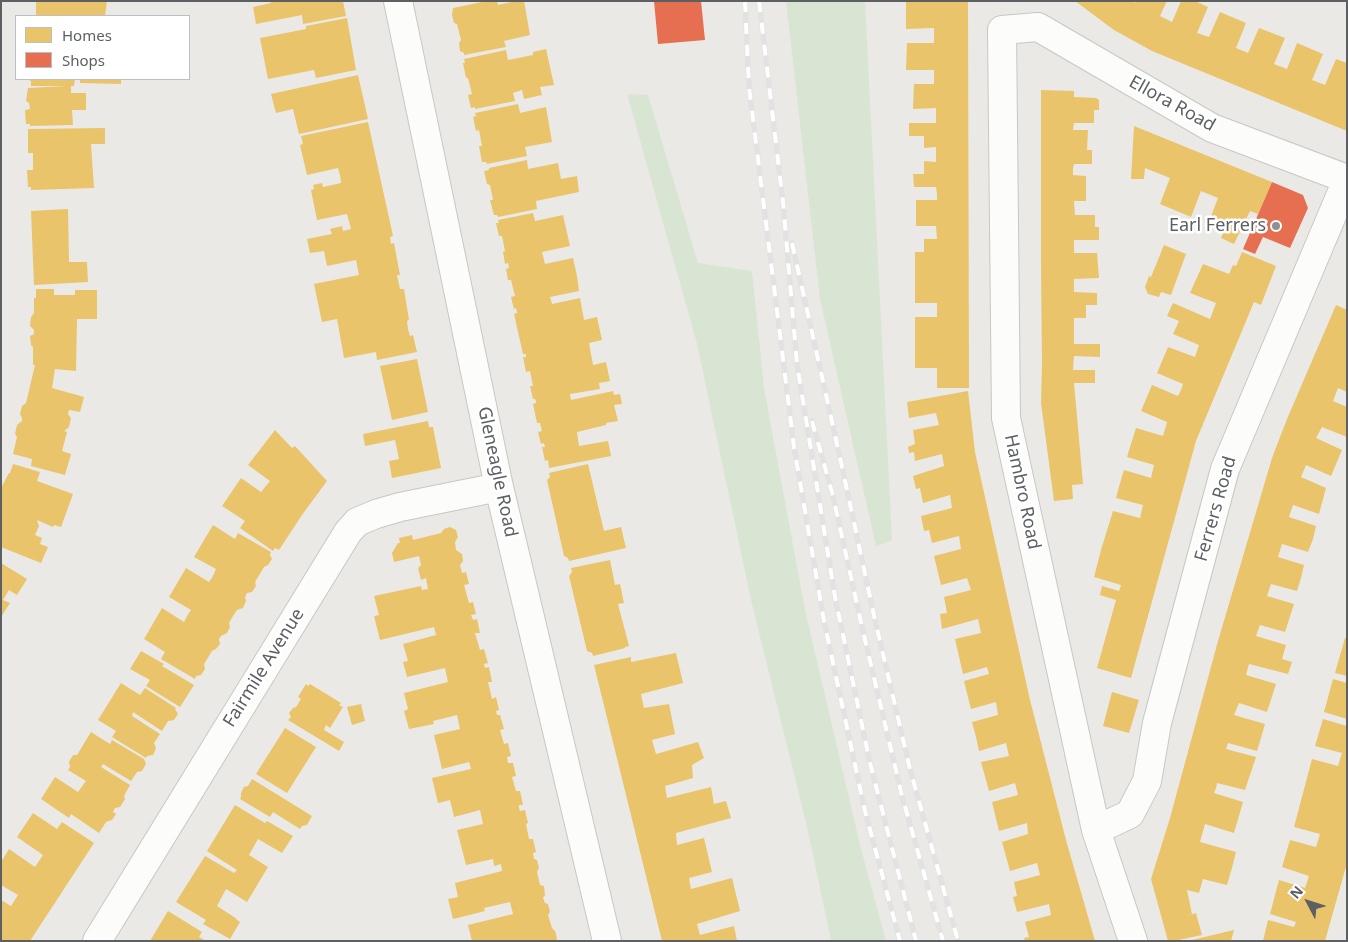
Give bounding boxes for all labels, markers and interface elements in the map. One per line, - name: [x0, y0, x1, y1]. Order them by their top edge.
- legend: [15, 15, 190, 80]
- text: Homes: [62, 25, 112, 45]
- text: Shops: [62, 50, 105, 70]
- street label: Ellora Road: [1125, 71, 1219, 137]
- place label: Earl Ferrers: [1169, 215, 1266, 237]
- marker: Earl Ferrers: [1270, 220, 1282, 232]
- street label: Gleneagle Road: [473, 405, 521, 539]
- street label: Hambro Road: [999, 432, 1045, 552]
- street label: Ferrers Road: [1191, 454, 1241, 564]
- street label: Fairmile Avenue: [219, 605, 309, 731]
- north arrow: [1283, 877, 1333, 927]
- text: N: [1285, 882, 1307, 903]

